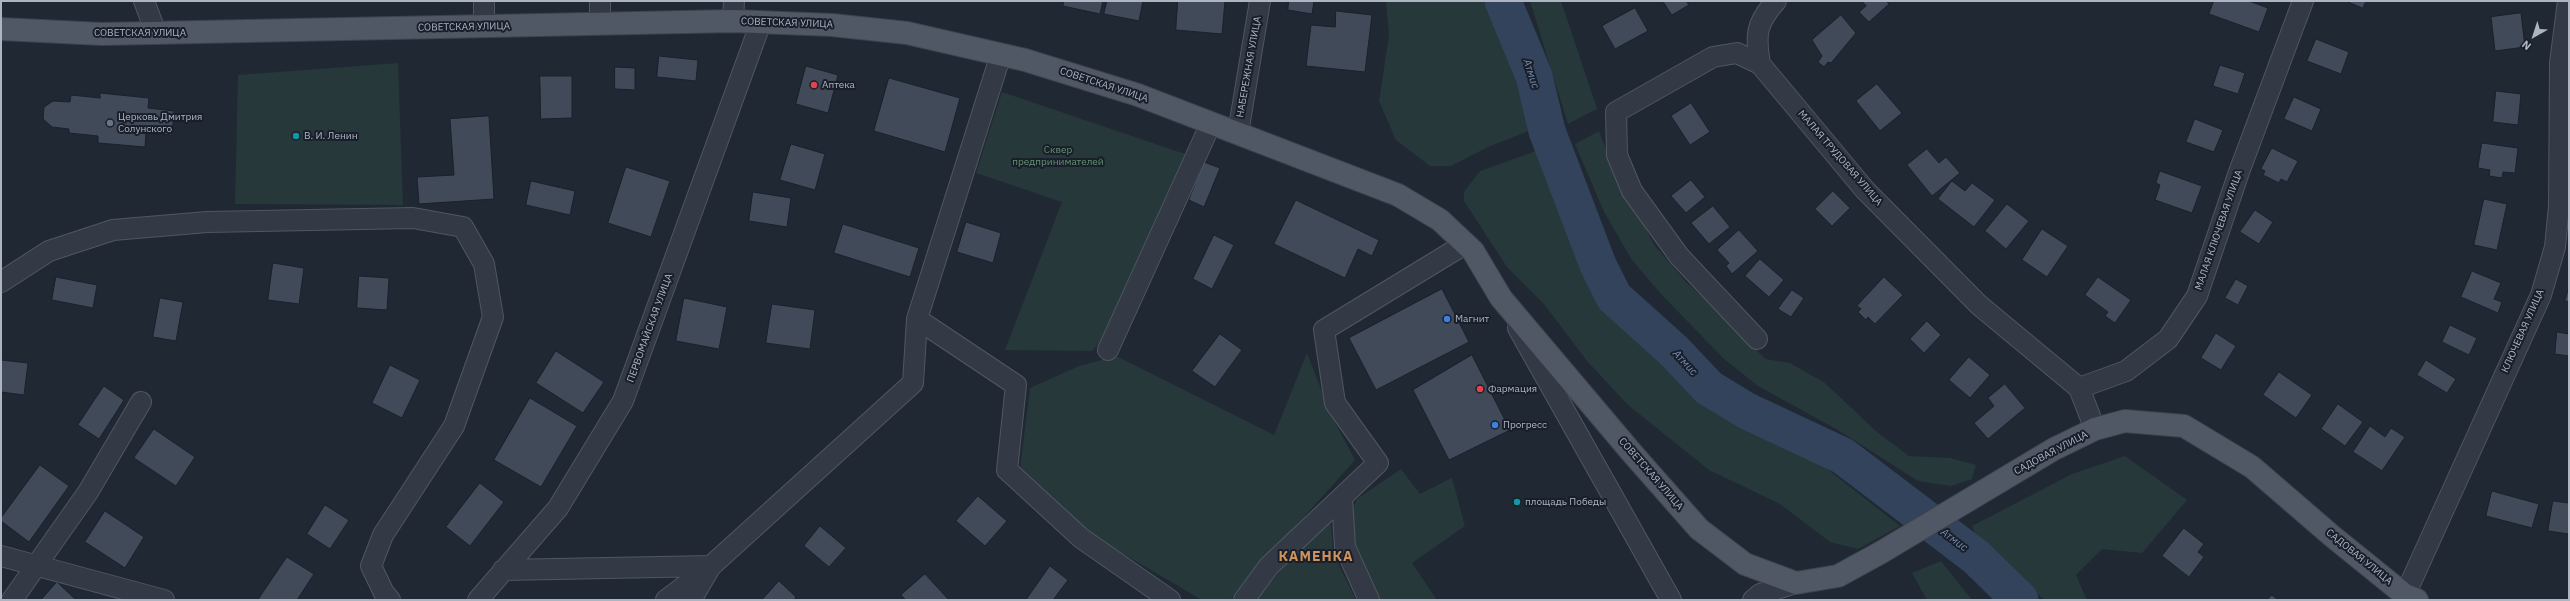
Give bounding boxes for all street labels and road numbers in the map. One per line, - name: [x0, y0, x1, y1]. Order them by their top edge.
- street label: СОВЕТСКАЯ УЛИЦА: [741, 15, 833, 31]
- street label: НАБЕРЕЖНАЯ УЛИЦА: [1234, 15, 1264, 119]
- street label: СОВЕТСКАЯ УЛИЦА: [418, 20, 510, 34]
- street label: СОВЕТСКАЯ УЛИЦА: [94, 27, 186, 39]
- street label: СОВЕТСКАЯ УЛИЦА: [1058, 65, 1150, 105]
- street label: МАЛАЯ ТРУДОВАЯ УЛИЦА: [1795, 108, 1885, 208]
- street label: МАЛАЯ КЛЮЧЕВАЯ УЛИЦА: [2193, 168, 2245, 292]
- street label: ПЕРВОМАЙСКАЯ УЛИЦА: [625, 272, 675, 384]
- street label: КЛЮЧЕВАЯ УЛИЦА: [2499, 287, 2547, 375]
- street label: САДОВАЯ УЛИЦА: [2012, 429, 2090, 477]
- street label: СОВЕТСКАЯ УЛИЦА: [1616, 435, 1686, 513]
- street label: САДОВАЯ УЛИЦА: [2324, 527, 2394, 587]

